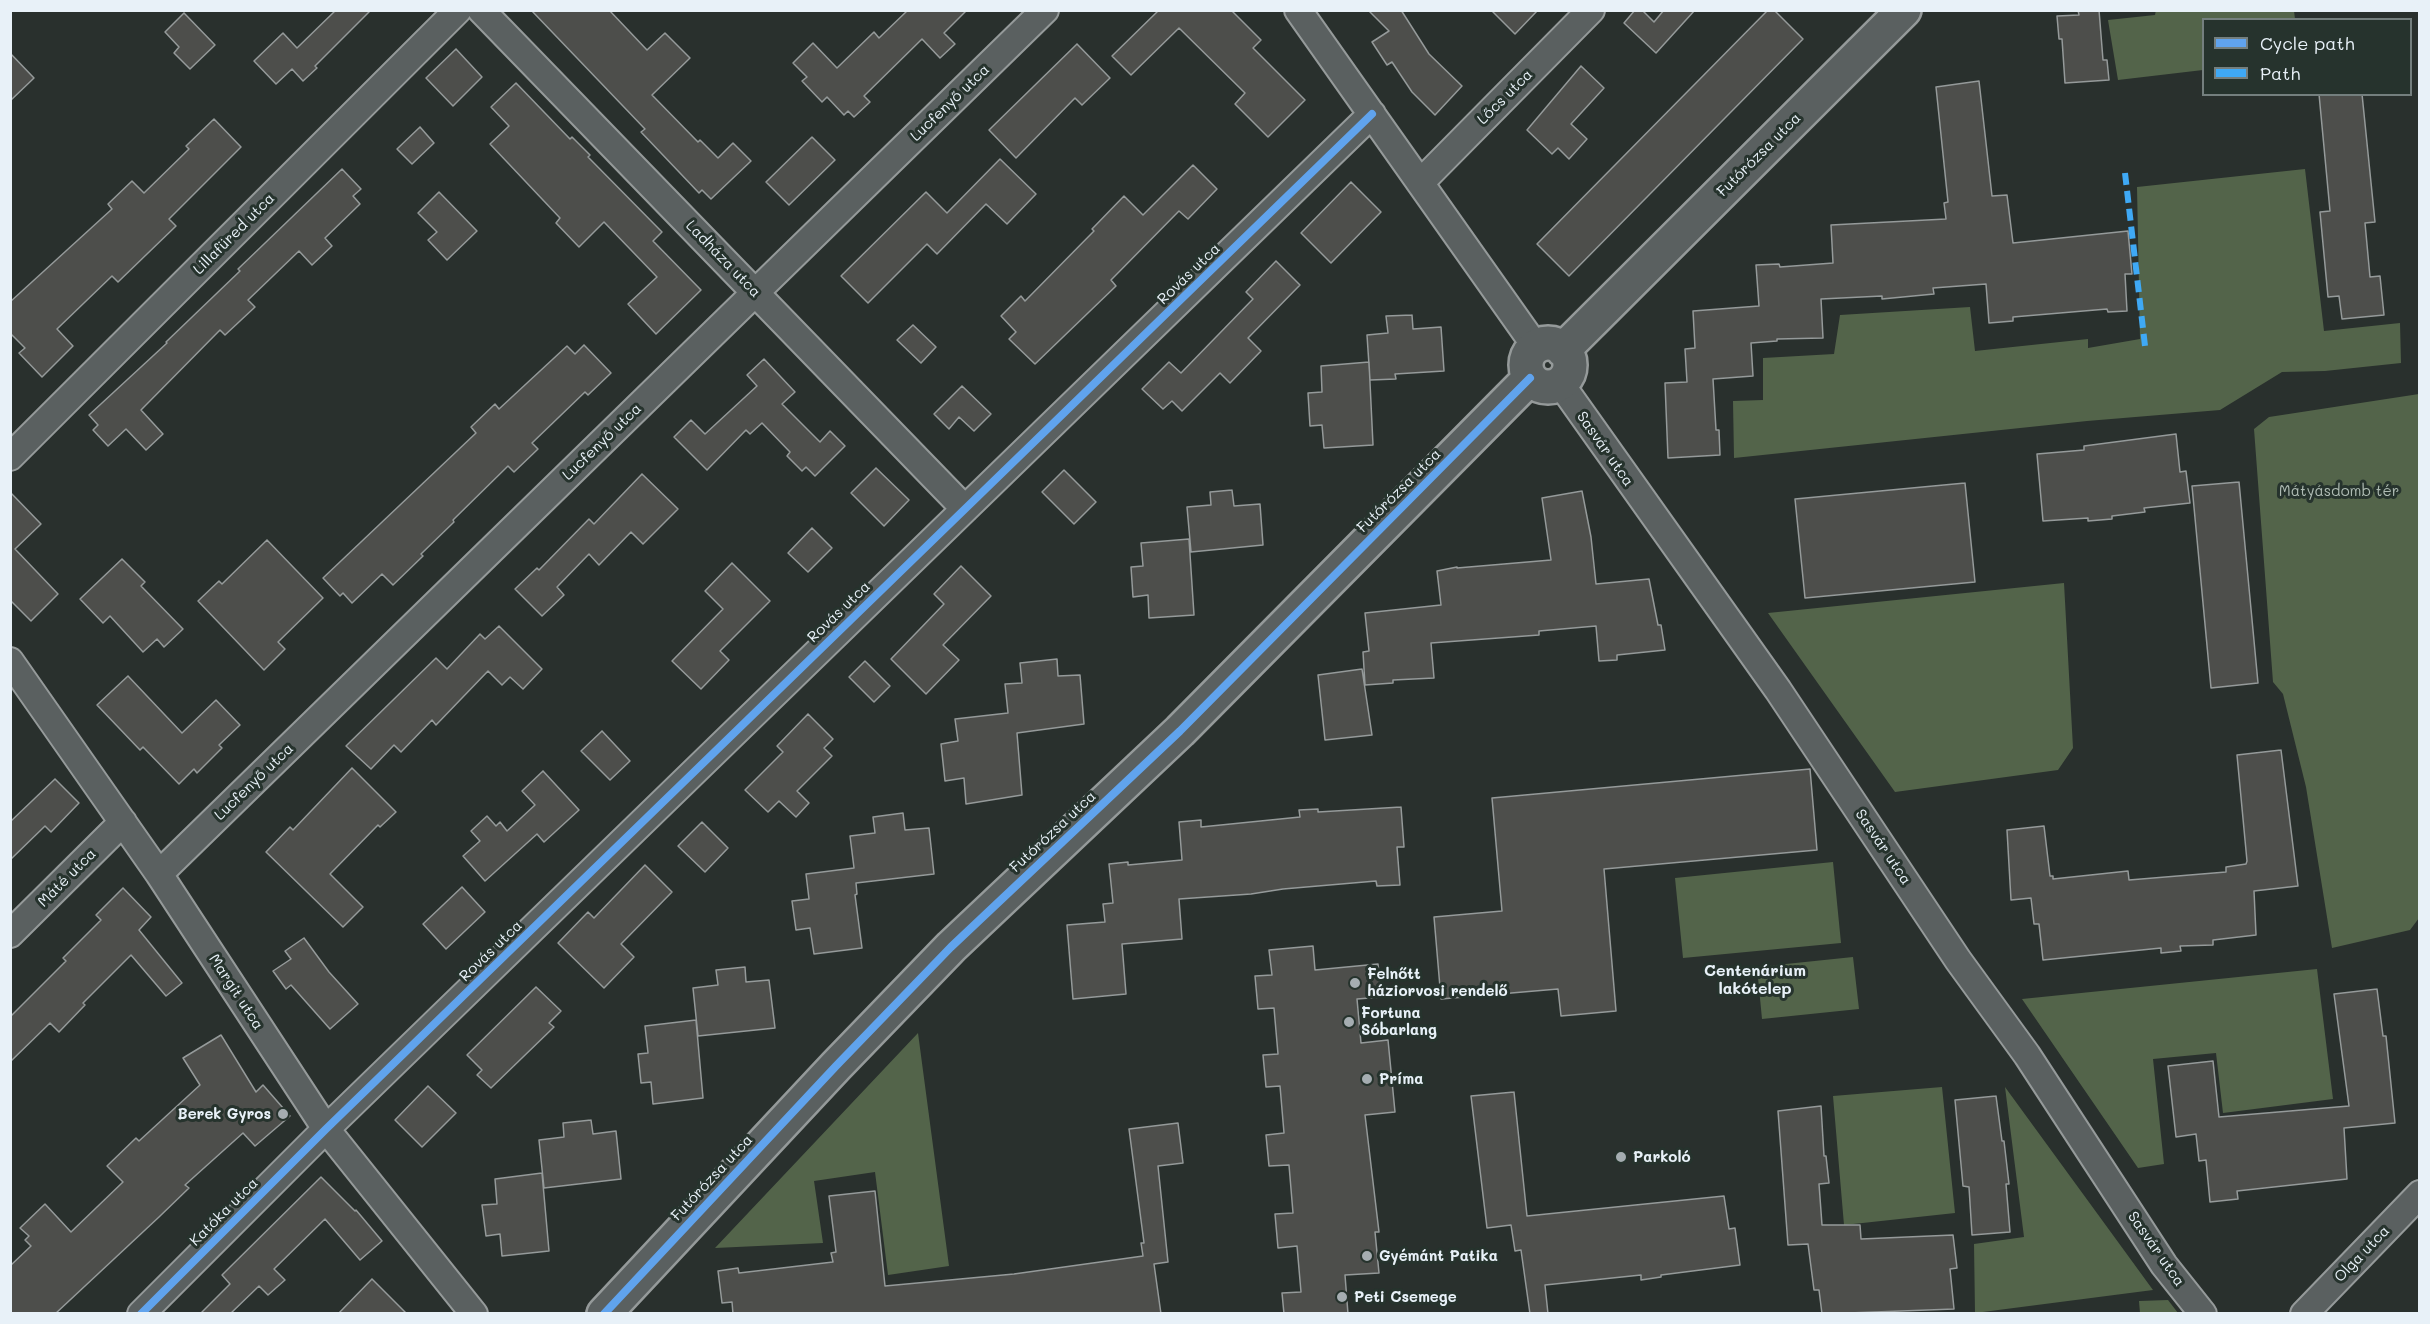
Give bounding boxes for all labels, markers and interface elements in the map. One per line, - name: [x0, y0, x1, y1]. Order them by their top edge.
- legend: [2202, 18, 2412, 96]
- text: Cycle path: [2260, 31, 2355, 55]
- street label: Lucfenyő utca: [907, 61, 993, 145]
- text: Path: [2260, 61, 2300, 85]
- street label: Lőcs utca: [1474, 66, 1536, 128]
- street label: Futórózsa utca: [1713, 109, 1805, 201]
- street label: Lillafüred utca: [190, 190, 278, 278]
- street label: Ladháza utca: [682, 217, 764, 301]
- street label: Rovás utca: [1154, 240, 1224, 308]
- street label: Lucfenyő utca: [559, 400, 645, 484]
- street label: Sasvár utca: [1573, 408, 1637, 490]
- street label: Futórózsa utca: [1353, 445, 1445, 537]
- park label: Mátyásdomb tér: [2279, 482, 2399, 500]
- street label: Rovás utca: [804, 578, 874, 646]
- street label: Lucfenyő utca: [211, 740, 297, 824]
- street label: Futórózsa utca: [1006, 787, 1100, 877]
- street label: Sasvár utca: [1851, 806, 1915, 888]
- street label: Máté utca: [34, 845, 100, 911]
- street label: Rovás utca: [456, 917, 526, 985]
- street label: Margit utca: [205, 951, 267, 1033]
- district label: Centenárium lakótelep: [1704, 961, 1806, 999]
- place label: Felnőtt háziorvosi rendelő: [1367, 965, 1508, 1000]
- marker: Felnőtt háziorvosi rendelő: [1348, 976, 1362, 990]
- place label: Fortuna Sóbarlang: [1361, 1004, 1437, 1039]
- marker: Fortuna Sóbarlang: [1342, 1015, 1356, 1029]
- place label: Príma: [1379, 1070, 1423, 1088]
- marker: Príma: [1360, 1072, 1374, 1086]
- place label: Berek Gyros: [178, 1105, 271, 1123]
- marker: Berek Gyros: [276, 1107, 290, 1121]
- street label: Futórózsa utca: [667, 1131, 757, 1225]
- place label: Parkoló: [1633, 1148, 1691, 1166]
- marker: Parkoló: [1614, 1150, 1628, 1164]
- street label: Katóka utca: [186, 1174, 262, 1250]
- street label: Sasvár utca: [2124, 1208, 2188, 1290]
- street label: Olga utca: [2331, 1222, 2393, 1286]
- place label: Gyémánt Patika: [1379, 1247, 1498, 1265]
- marker: Gyémánt Patika: [1360, 1249, 1374, 1263]
- place label: Peti Csemege: [1354, 1288, 1457, 1306]
- marker: Peti Csemege: [1335, 1290, 1349, 1304]

